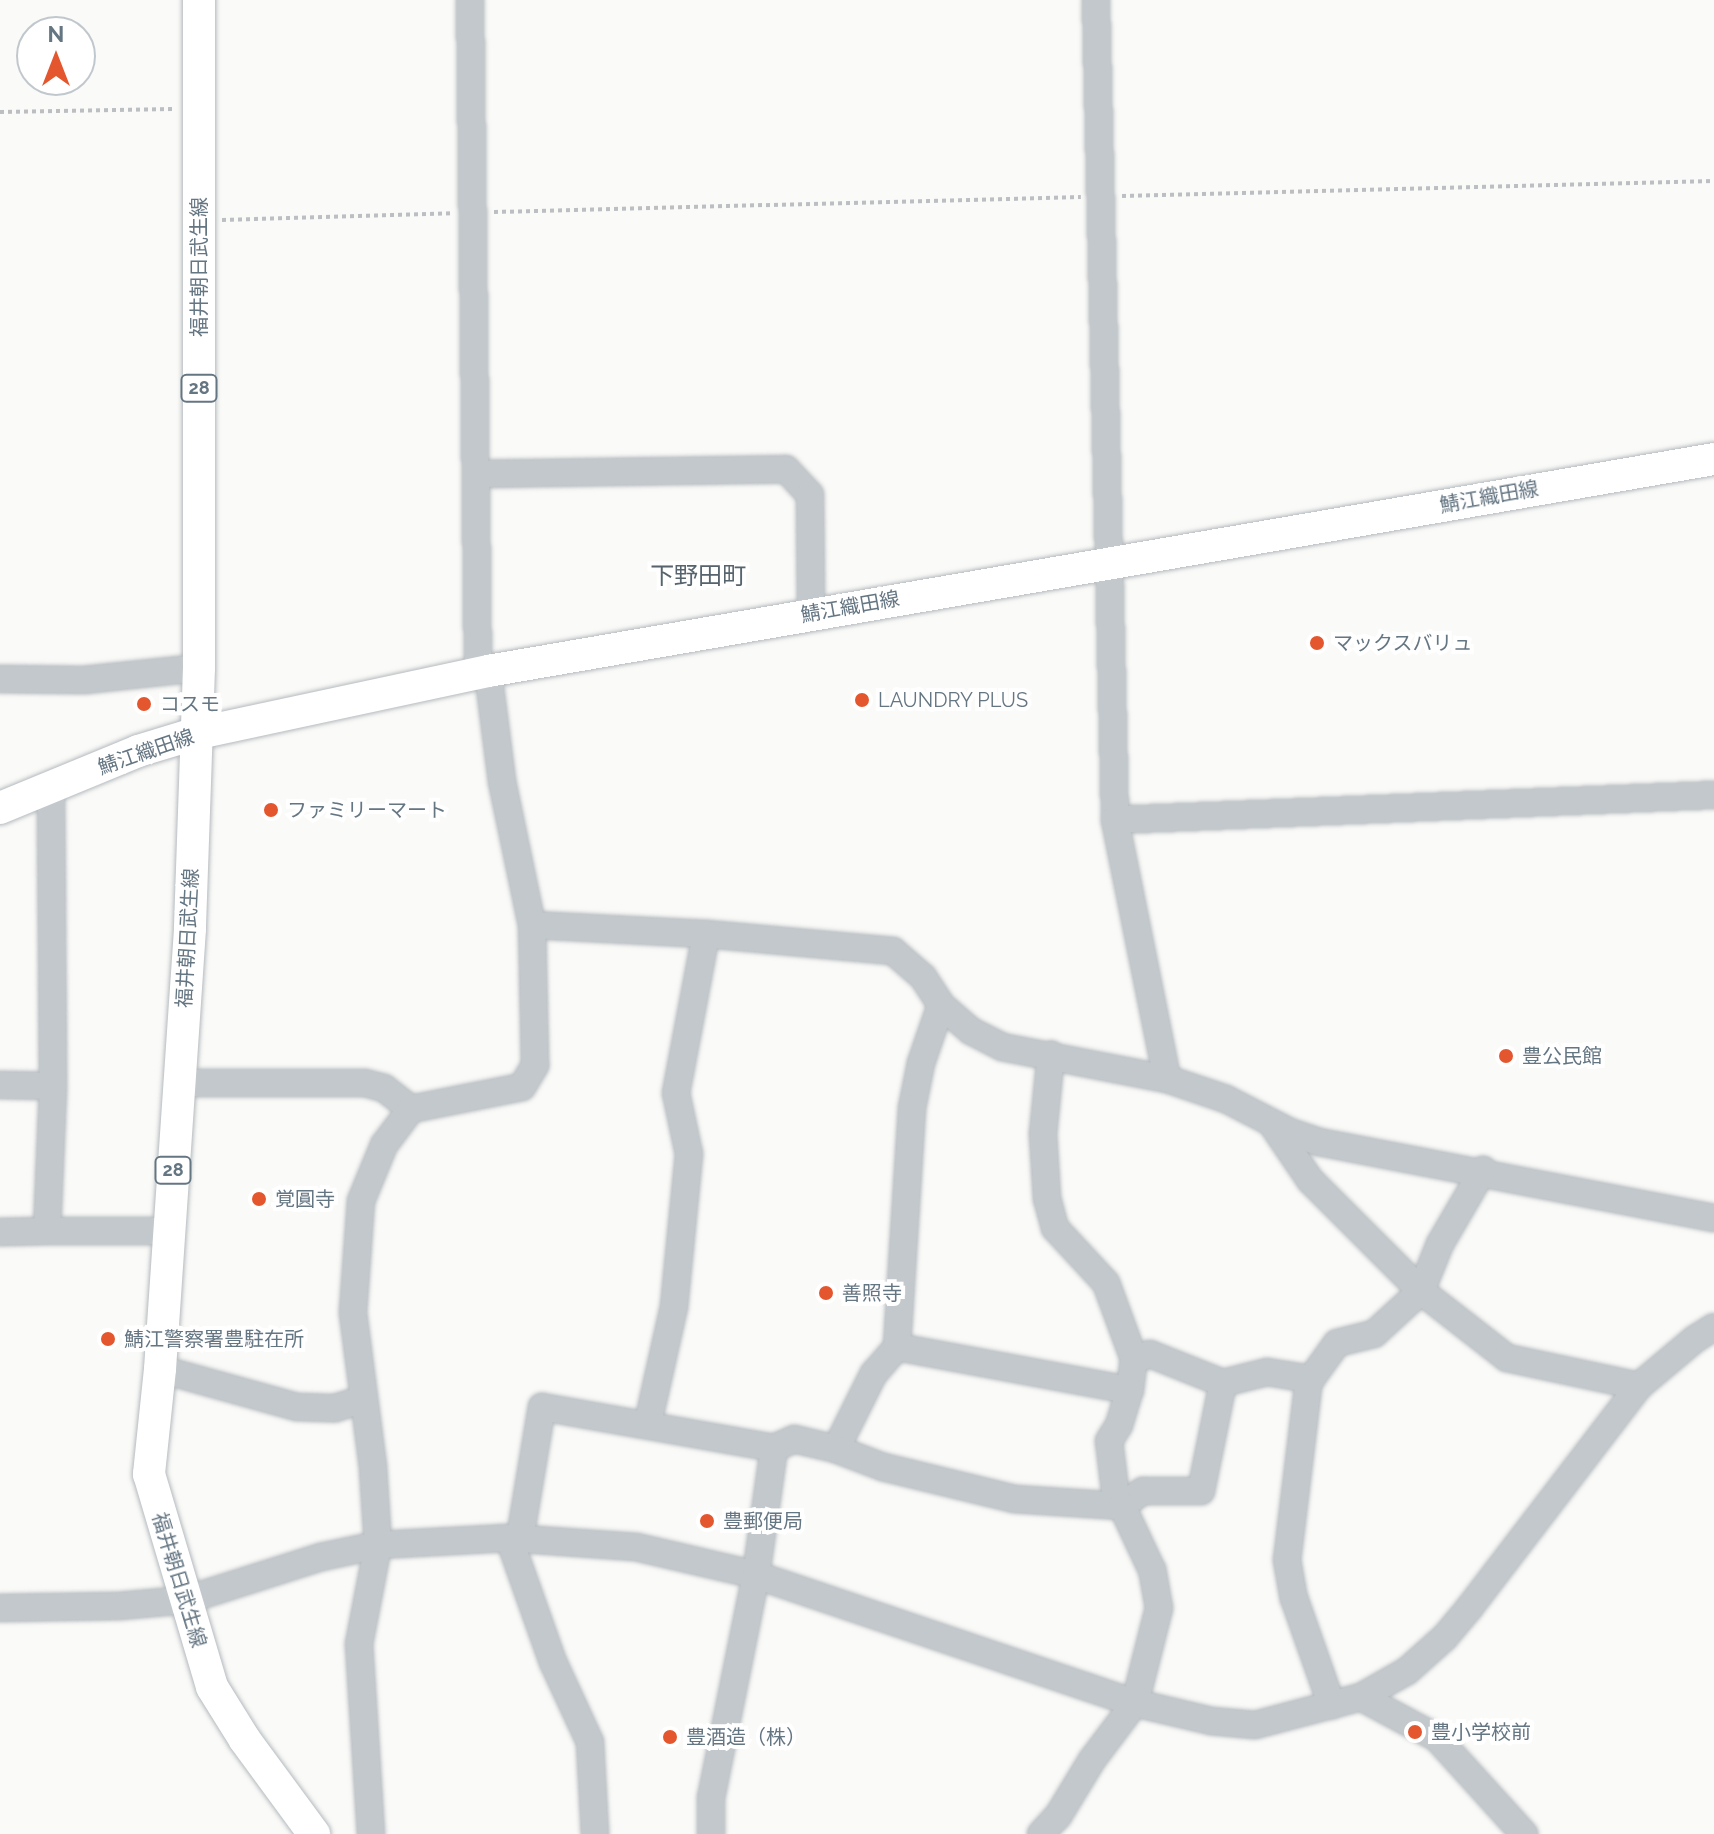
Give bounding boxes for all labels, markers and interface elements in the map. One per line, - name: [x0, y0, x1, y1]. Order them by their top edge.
- north arrow: [16, 16, 96, 96]
- text: N: [48, 21, 64, 47]
- street label: 福井朝日武生線: [187, 197, 211, 337]
- road number: 28: [179, 374, 219, 402]
- street label: 鯖江織田線: [1438, 476, 1540, 518]
- district label: 下野田町: [650, 562, 746, 590]
- street label: 鯖江織田線: [799, 586, 901, 628]
- place label: マックスバリュ: [1333, 631, 1473, 655]
- marker: マックスバリュ: [1308, 634, 1326, 652]
- place label: LAUNDRY PLUS: [878, 688, 1029, 712]
- marker: LAUNDRY PLUS: [853, 691, 871, 709]
- place label: コスモ: [160, 692, 220, 716]
- marker: コスモ: [135, 695, 153, 713]
- street label: 鯖江織田線: [95, 724, 197, 780]
- place label: ファミリーマート: [287, 798, 447, 822]
- marker: ファミリーマート: [262, 801, 280, 819]
- street label: 福井朝日武生線: [172, 867, 204, 1009]
- place label: 豊公民館: [1522, 1044, 1602, 1068]
- marker: 豊公民館: [1497, 1047, 1515, 1065]
- road number: 28: [153, 1156, 193, 1184]
- place label: 覚圓寺: [275, 1187, 335, 1211]
- marker: 覚圓寺: [250, 1190, 268, 1208]
- place label: 善照寺: [842, 1281, 902, 1305]
- marker: 善照寺: [817, 1284, 835, 1302]
- place label: 鯖江警察署豊駐在所: [124, 1327, 304, 1351]
- marker: 鯖江警察署豊駐在所: [99, 1330, 117, 1348]
- place label: 豊郵便局: [723, 1509, 803, 1533]
- street label: 福井朝日武生線: [147, 1510, 211, 1650]
- marker: 豊郵便局: [698, 1512, 716, 1530]
- place label: 豊小学校前: [1431, 1720, 1531, 1744]
- marker: 豊小学校前: [1406, 1723, 1424, 1741]
- place label: 豊酒造（株）: [686, 1725, 806, 1749]
- marker: 豊酒造（株）: [661, 1728, 679, 1746]

